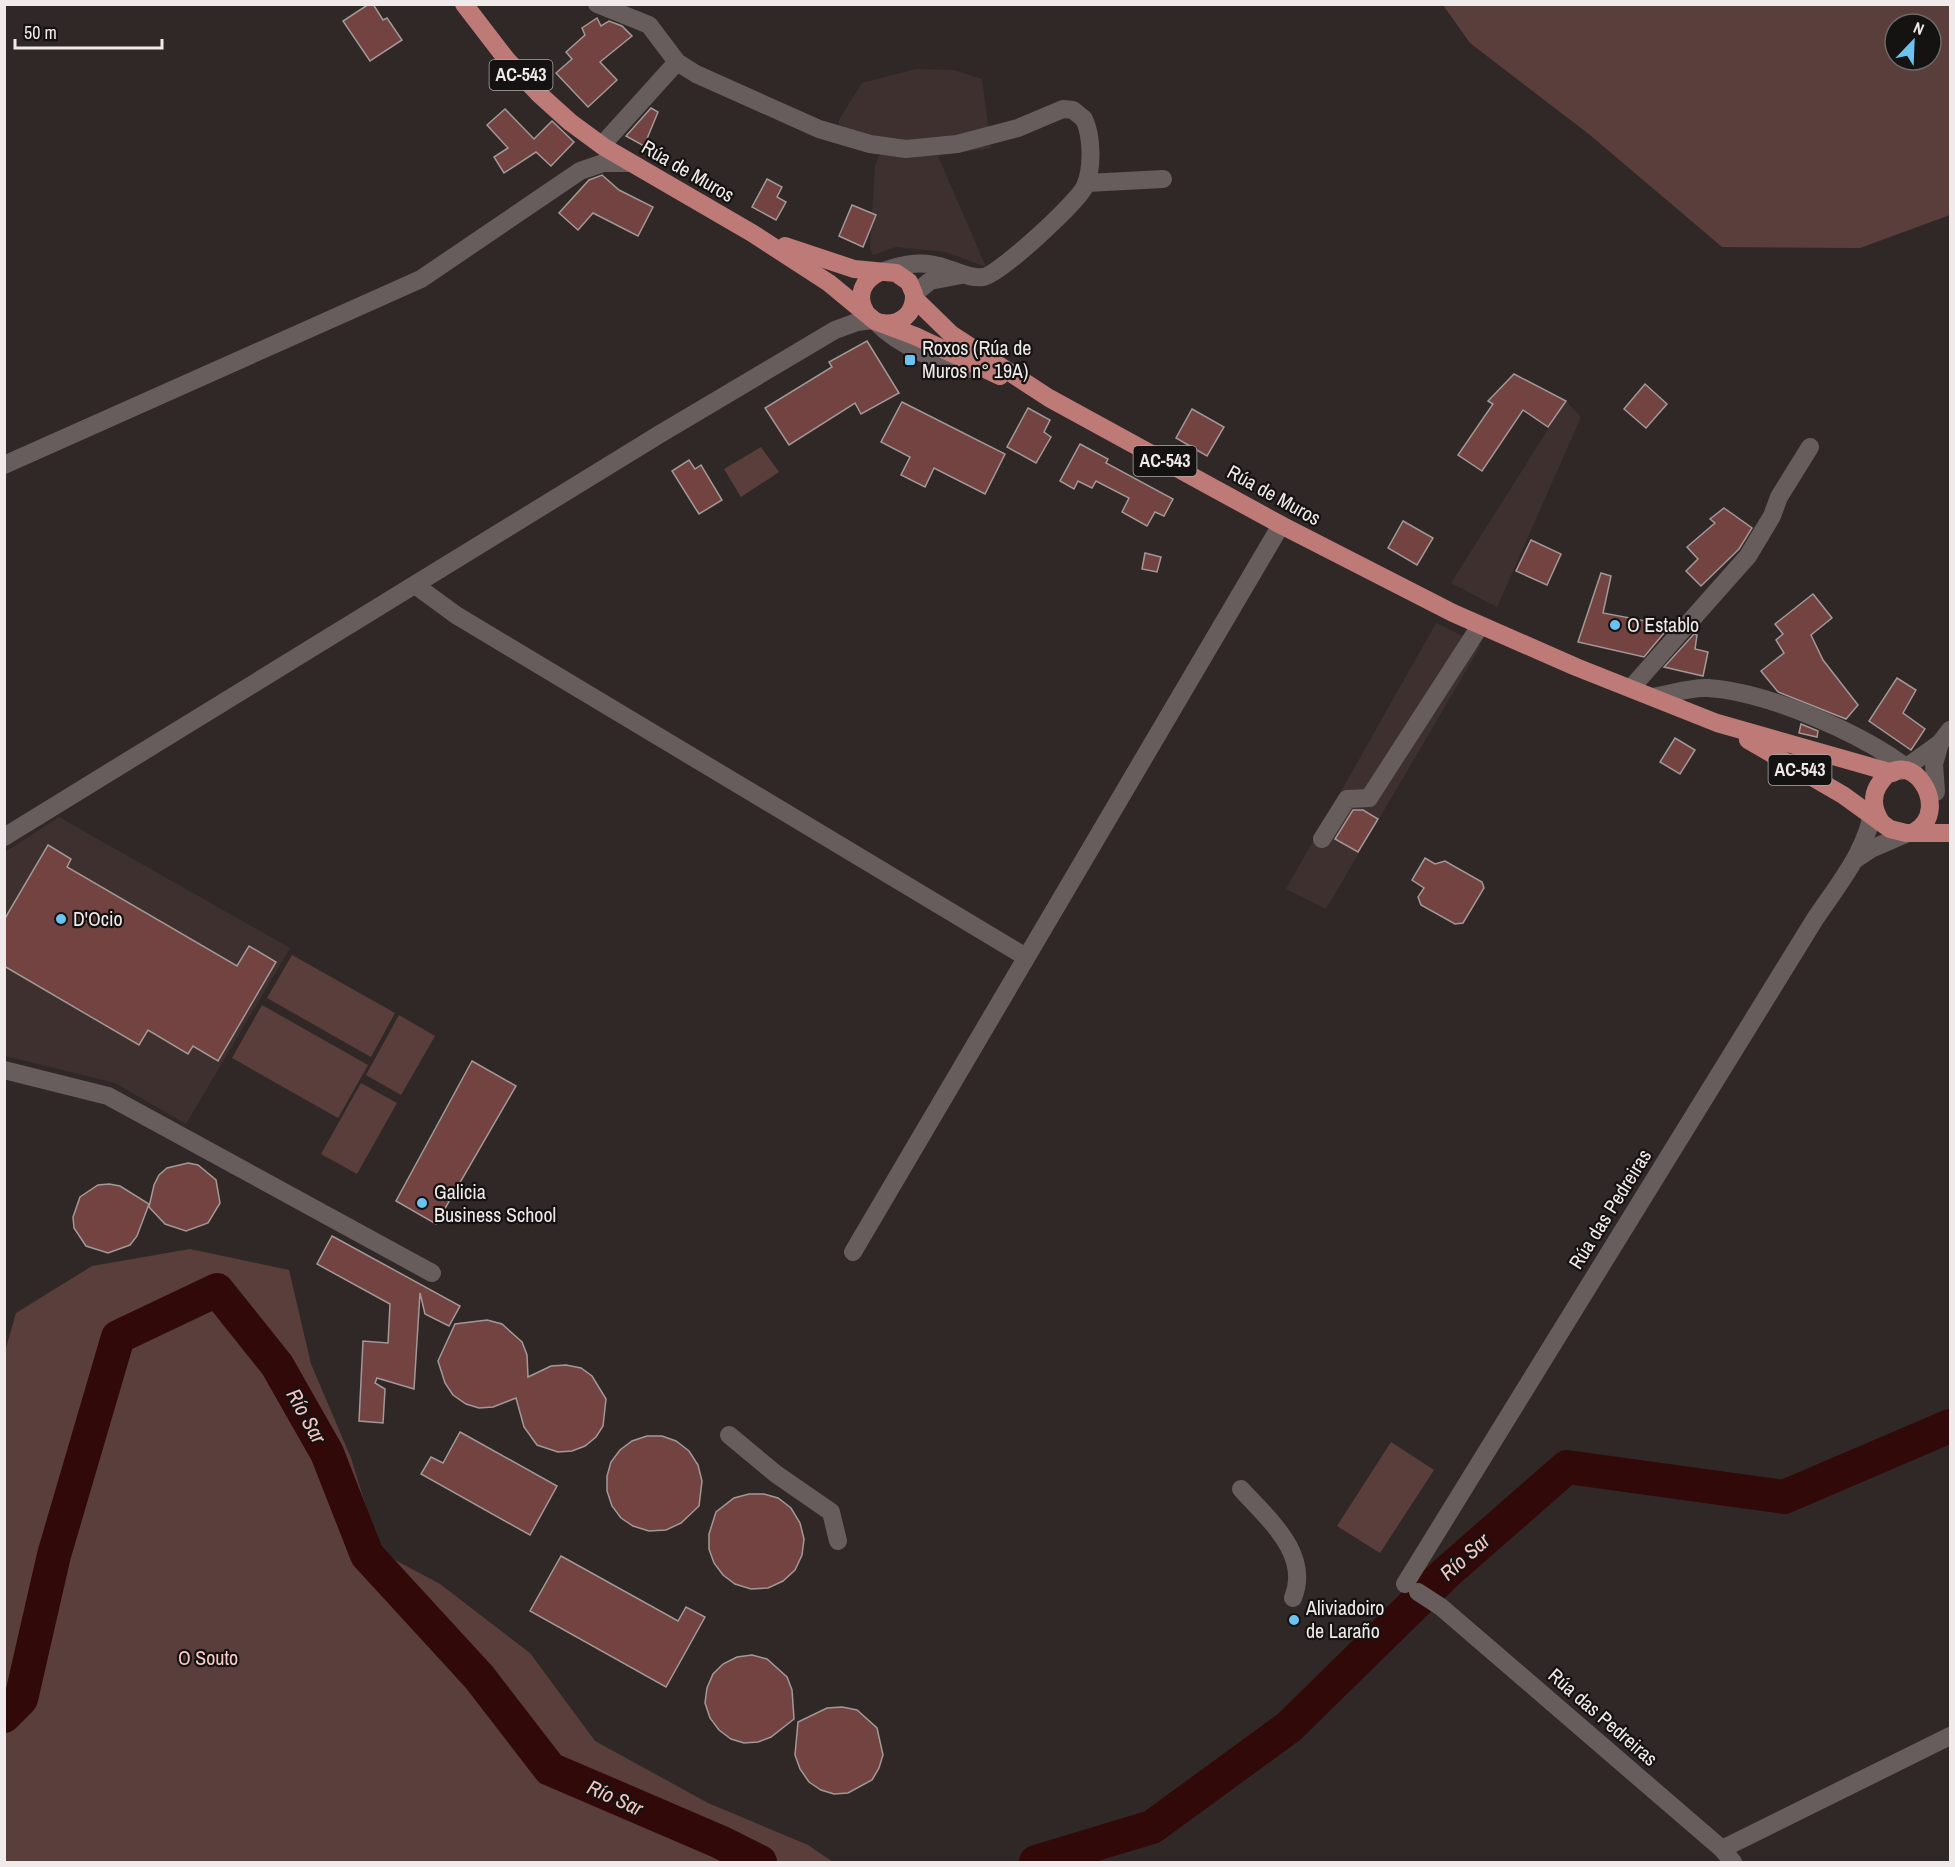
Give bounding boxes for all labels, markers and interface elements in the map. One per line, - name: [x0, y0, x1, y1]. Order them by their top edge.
- scale bar: [15, 12, 162, 50]
- north arrow: [1883, 12, 1943, 72]
- text: N: [1910, 16, 1928, 40]
- text: 50 m: [24, 20, 57, 45]
- road number: AC-543: [490, 60, 552, 90]
- street label: Rúa de Muros: [637, 133, 740, 208]
- place label: Roxos (Rúa de Muros n° 19A): [922, 334, 1031, 384]
- marker: Roxos (Rúa de Muros n° 19A): [903, 353, 917, 367]
- road number: AC-543: [1134, 446, 1196, 476]
- street label: Rúa de Muros: [1223, 458, 1326, 531]
- place label: O Establo: [1627, 611, 1699, 638]
- marker: O Establo: [1608, 618, 1622, 632]
- road number: AC-543: [1768, 755, 1832, 785]
- place label: D'Ocio: [73, 905, 123, 932]
- marker: D'Ocio: [54, 912, 68, 926]
- street label: Rúa das Pedreiras: [1562, 1144, 1657, 1274]
- place label: Galicia Business School: [434, 1178, 556, 1228]
- marker: Galicia Business School: [415, 1196, 429, 1210]
- water label: Río Sar: [280, 1383, 334, 1449]
- water label: Río Sar: [1433, 1525, 1497, 1587]
- place label: Aliviadoiro de Laraño: [1305, 1594, 1384, 1644]
- marker: Aliviadoiro de Laraño: [1287, 1613, 1301, 1627]
- park label: O Souto: [178, 1644, 238, 1671]
- street label: Rúa das Pedreiras: [1543, 1662, 1664, 1772]
- water label: Río Sar: [583, 1772, 649, 1823]

